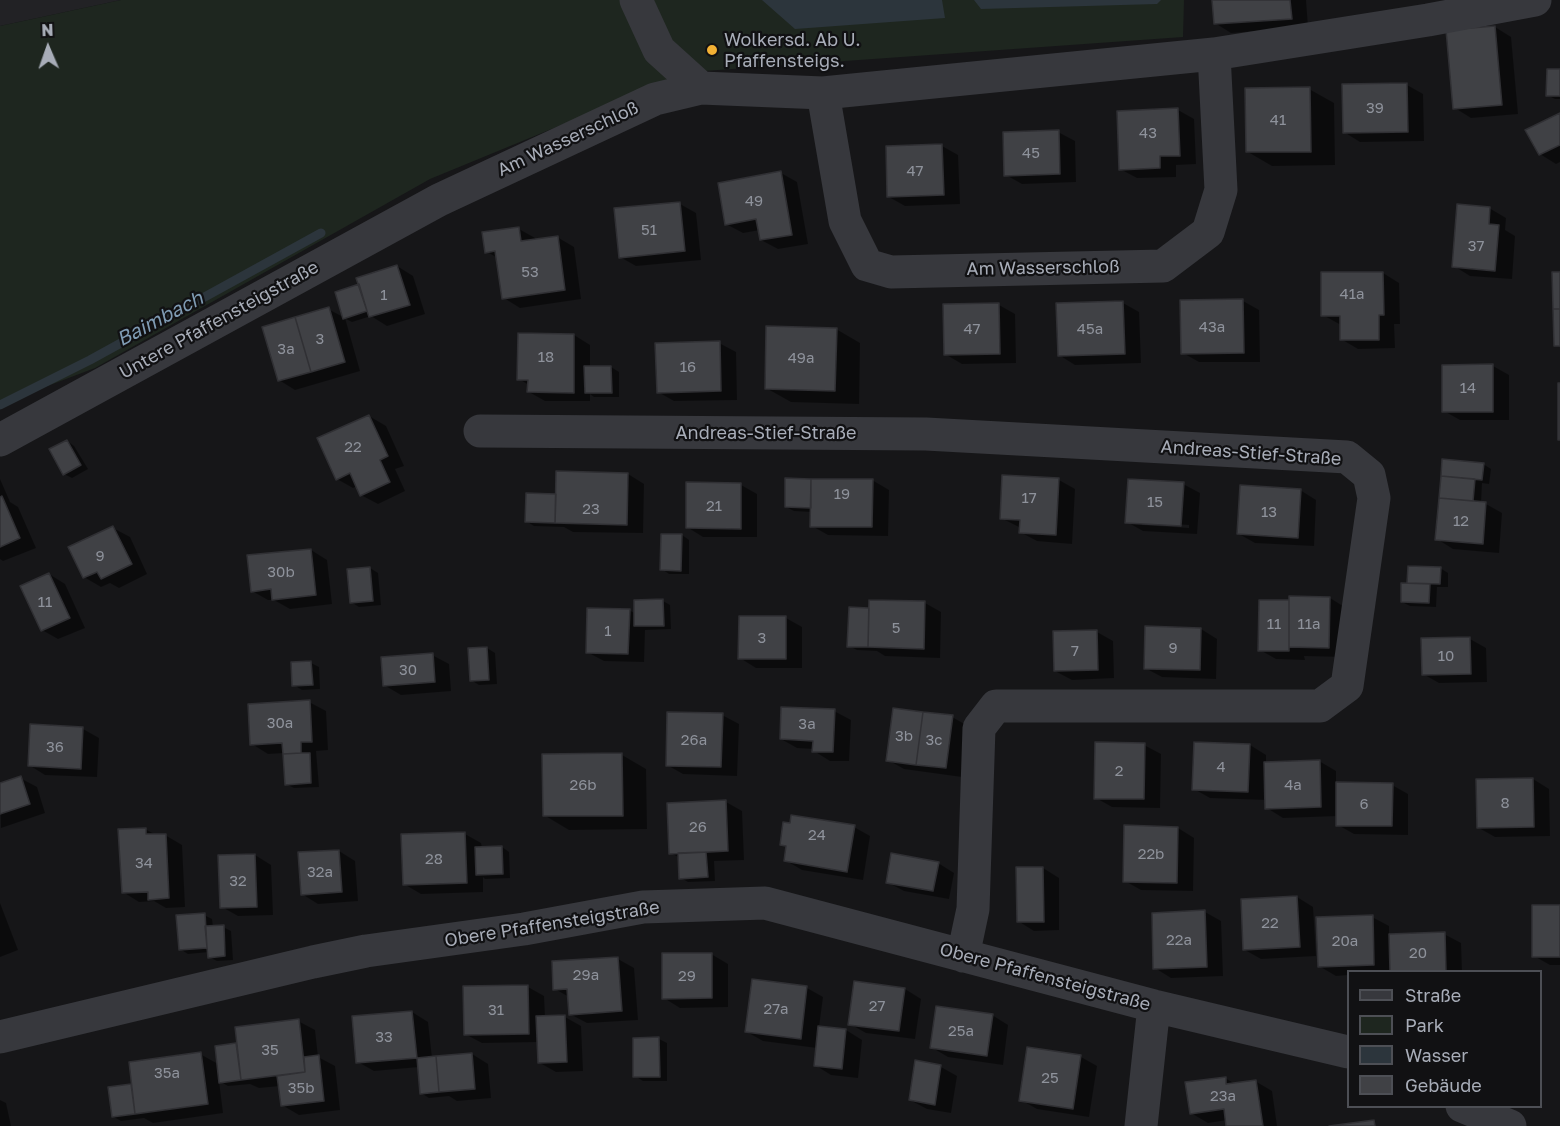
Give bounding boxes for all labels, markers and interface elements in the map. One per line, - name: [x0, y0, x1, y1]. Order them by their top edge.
- north arrow: [18, 18, 78, 78]
- text: N: [41, 20, 54, 40]
- place label: Wolkersd. Ab U. Pfaffensteigs.: [724, 29, 861, 72]
- marker: Wolkersd. Ab U. Pfaffensteigs.: [705, 43, 719, 57]
- street label: Am Wasserschloß: [494, 97, 642, 181]
- house number: 39: [1366, 99, 1384, 117]
- house number: 41: [1270, 111, 1286, 129]
- house number: 43: [1139, 124, 1157, 142]
- house number: 45: [1022, 144, 1040, 162]
- house number: 47: [906, 162, 924, 180]
- house number: 49: [745, 192, 763, 210]
- house number: 51: [641, 221, 657, 239]
- house number: 37: [1468, 237, 1484, 255]
- street label: Untere Pfaffensteigstraße: [116, 256, 322, 384]
- street label: Am Wasserschloß: [966, 256, 1120, 280]
- house number: 53: [521, 263, 539, 281]
- house number: 41a: [1340, 285, 1364, 303]
- water label: Baimbach: [113, 286, 207, 352]
- house number: 1: [380, 286, 388, 304]
- house number: 43a: [1199, 318, 1225, 336]
- house number: 47: [963, 320, 981, 338]
- house number: 45a: [1077, 320, 1103, 338]
- house number: 3: [316, 330, 324, 348]
- house number: 3a: [277, 340, 295, 358]
- house number: 18: [538, 348, 554, 366]
- house number: 49a: [788, 349, 814, 367]
- house number: 16: [680, 358, 696, 376]
- house number: 14: [1460, 379, 1476, 397]
- street label: Andreas-Stief-Straße: [676, 422, 856, 444]
- street label: Andreas-Stief-Straße: [1160, 436, 1342, 470]
- house number: 22: [344, 438, 362, 456]
- house number: 19: [834, 485, 850, 503]
- house number: 17: [1021, 489, 1037, 507]
- house number: 15: [1147, 493, 1163, 511]
- house number: 21: [706, 497, 722, 515]
- house number: 23: [582, 500, 600, 518]
- house number: 13: [1261, 503, 1277, 521]
- house number: 12: [1453, 512, 1469, 530]
- house number: 9: [95, 547, 105, 565]
- house number: 30b: [267, 563, 295, 581]
- house number: 11: [38, 593, 52, 611]
- house number: 11: [1267, 615, 1281, 633]
- house number: 11a: [1297, 615, 1321, 633]
- house number: 5: [892, 619, 900, 637]
- house number: 1: [604, 622, 612, 640]
- house number: 3: [758, 629, 766, 647]
- house number: 9: [1168, 639, 1178, 657]
- house number: 7: [1071, 642, 1079, 660]
- house number: 10: [1438, 647, 1454, 665]
- house number: 30: [399, 661, 417, 679]
- house number: 30a: [267, 714, 293, 732]
- house number: 3a: [798, 715, 816, 733]
- house number: 3b: [895, 727, 913, 745]
- house number: 26a: [681, 731, 707, 749]
- house number: 3c: [926, 731, 942, 749]
- house number: 36: [46, 738, 64, 756]
- house number: 4: [1216, 758, 1226, 776]
- house number: 2: [1115, 762, 1123, 780]
- house number: 26b: [570, 776, 596, 794]
- house number: 4a: [1284, 776, 1302, 794]
- house number: 8: [1500, 794, 1510, 812]
- house number: 6: [1359, 795, 1369, 813]
- house number: 26: [689, 818, 707, 836]
- house number: 24: [808, 826, 826, 844]
- house number: 22b: [1138, 845, 1164, 863]
- house number: 28: [425, 850, 443, 868]
- house number: 34: [135, 854, 153, 872]
- house number: 32a: [307, 863, 333, 881]
- house number: 32: [229, 872, 247, 890]
- street label: Obere Pfaffensteigstraße: [443, 896, 661, 952]
- house number: 22: [1261, 914, 1279, 932]
- house number: 22a: [1166, 931, 1192, 949]
- house number: 20a: [1332, 932, 1358, 950]
- street label: Obere Pfaffensteigstraße: [937, 938, 1153, 1016]
- house number: 20: [1409, 944, 1427, 962]
- house number: 29a: [573, 966, 599, 984]
- house number: 29: [678, 967, 696, 985]
- legend: [1347, 970, 1542, 1108]
- text: Straße: [1405, 984, 1461, 1006]
- house number: 27: [869, 997, 885, 1015]
- house number: 27a: [763, 1000, 789, 1018]
- house number: 31: [488, 1001, 504, 1019]
- text: Park: [1405, 1014, 1444, 1036]
- house number: 25a: [948, 1022, 974, 1040]
- house number: 33: [375, 1028, 393, 1046]
- house number: 35: [261, 1041, 279, 1059]
- text: Wasser: [1405, 1044, 1468, 1066]
- house number: 35a: [154, 1064, 180, 1082]
- house number: 25: [1041, 1069, 1059, 1087]
- text: Gebäude: [1405, 1074, 1482, 1096]
- house number: 35b: [288, 1079, 314, 1097]
- house number: 23a: [1210, 1087, 1236, 1105]

